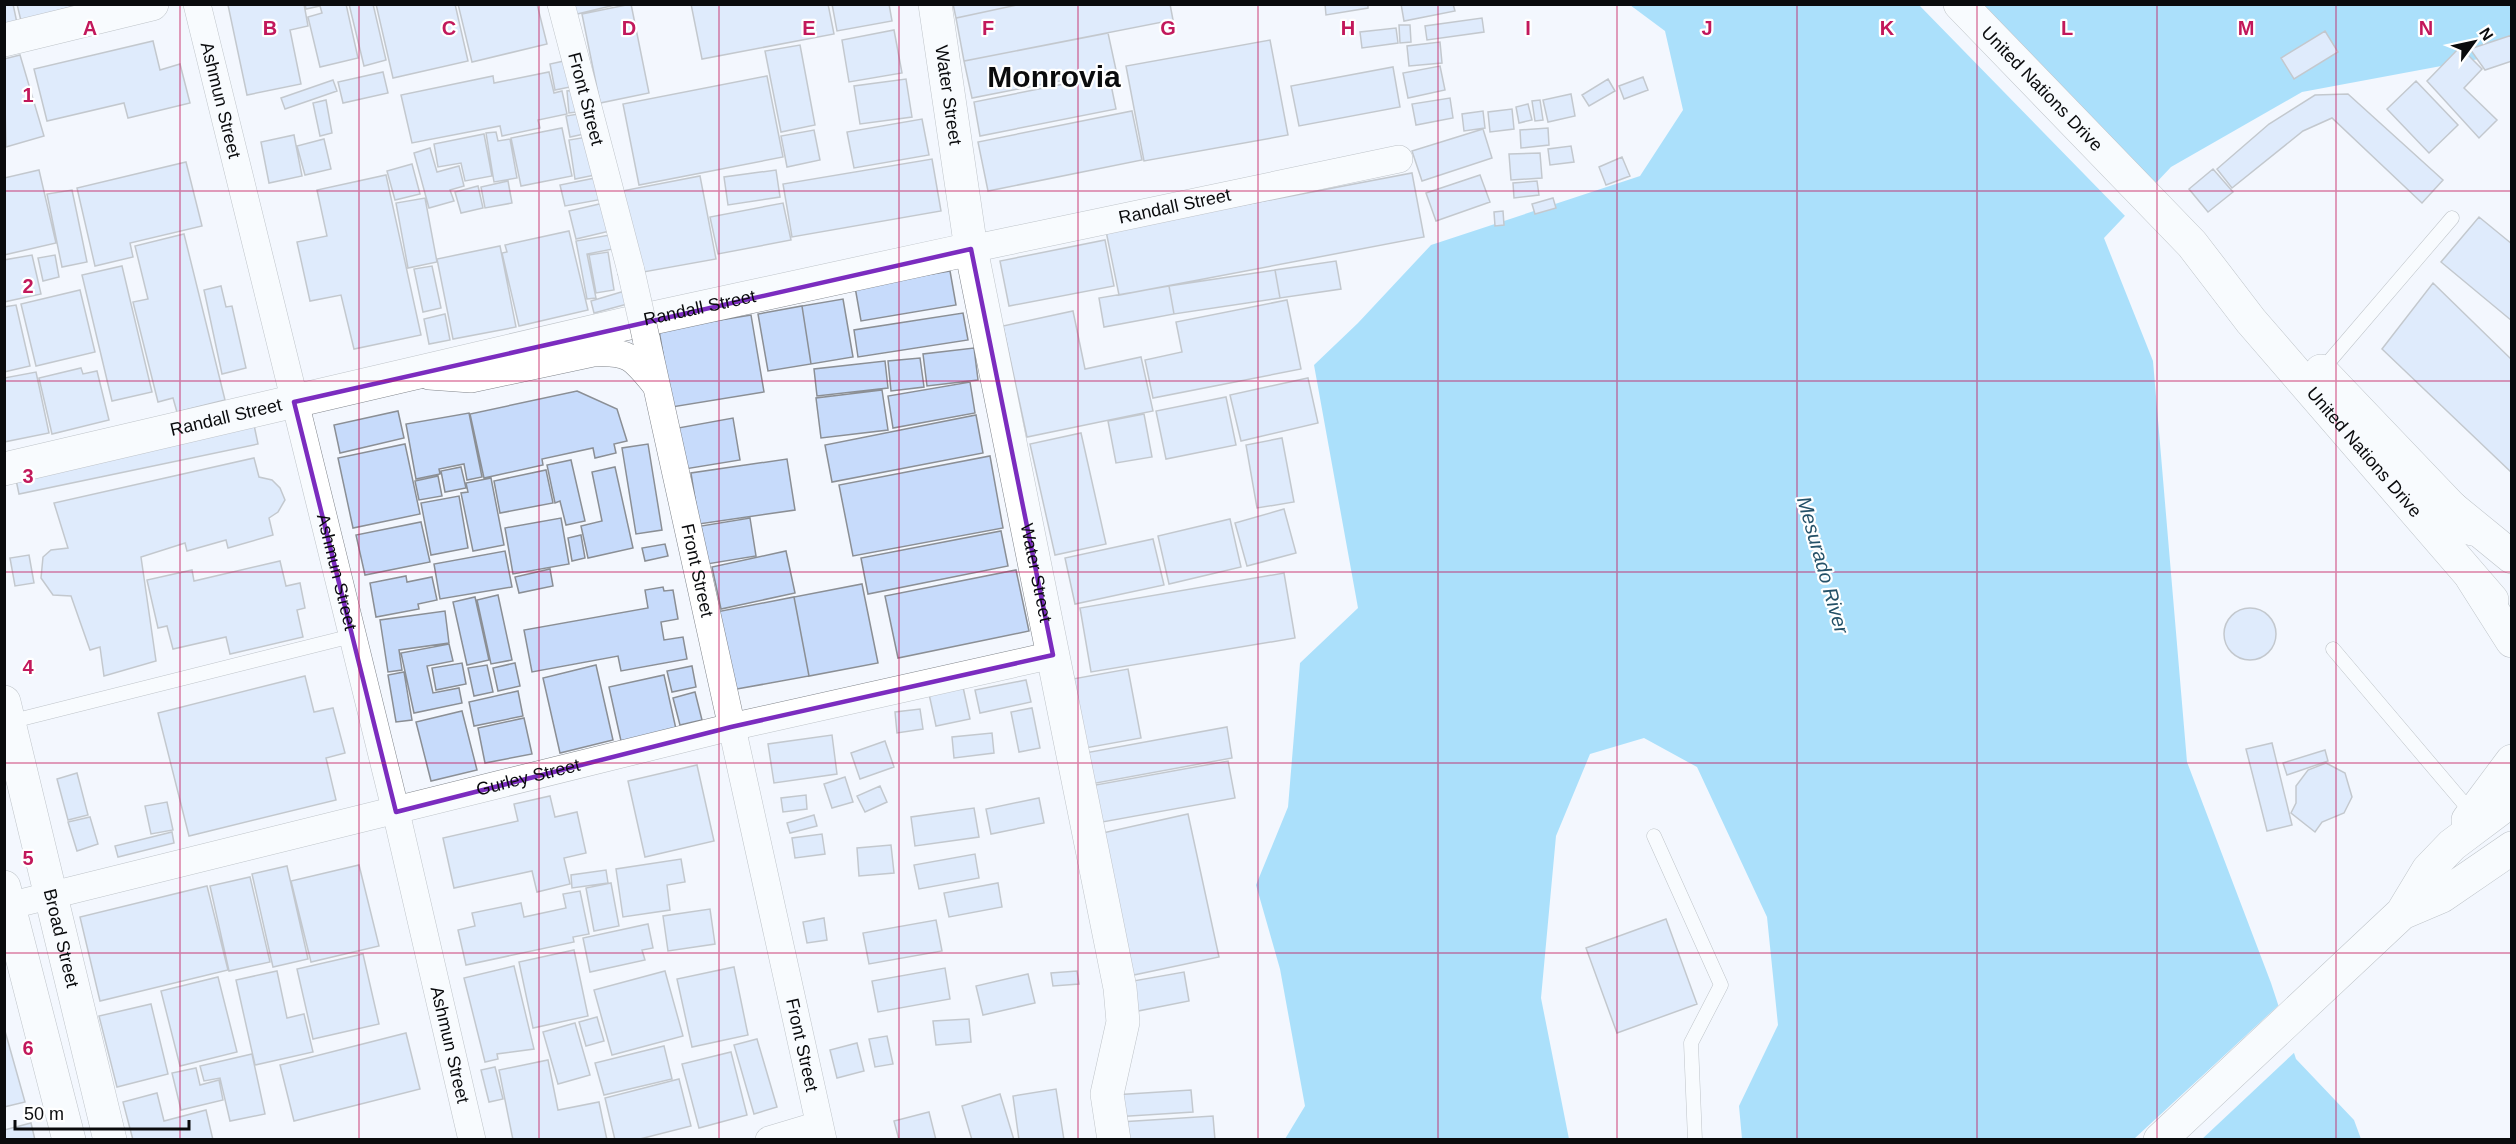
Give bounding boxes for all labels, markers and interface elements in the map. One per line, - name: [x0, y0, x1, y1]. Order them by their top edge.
- north arrow: [2444, 12, 2504, 72]
- text: A: [83, 17, 97, 39]
- text: B: [263, 17, 277, 39]
- text: C: [442, 17, 456, 39]
- text: D: [622, 17, 636, 39]
- text: E: [802, 17, 816, 39]
- text: F: [982, 17, 994, 39]
- text: G: [1160, 17, 1176, 39]
- text: H: [1341, 17, 1355, 39]
- text: I: [1525, 17, 1531, 39]
- text: J: [1701, 17, 1713, 39]
- text: K: [1880, 17, 1895, 39]
- text: L: [2061, 17, 2073, 39]
- text: M: [2238, 17, 2254, 39]
- text: N: [2419, 17, 2433, 39]
- street label: United Nations Drive: [1977, 23, 2107, 155]
- text: N: [2476, 25, 2496, 44]
- street label: Ashmun Street: [197, 40, 245, 160]
- street label: Water Street: [931, 44, 966, 146]
- street label: Front Street: [564, 50, 608, 147]
- district label: Monrovia: [987, 60, 1121, 93]
- text: 1: [22, 84, 34, 106]
- street label: Randall Street: [1117, 185, 1232, 228]
- text: 2: [22, 275, 34, 297]
- street label: Randall Street: [642, 286, 757, 330]
- street label: United Nations Drive: [2303, 383, 2426, 521]
- street label: Randall Street: [168, 394, 284, 440]
- text: 3: [22, 465, 34, 487]
- water label: Mesurado River: [1793, 494, 1853, 637]
- street label: Ashmun Street: [313, 512, 361, 632]
- street label: Front Street: [677, 522, 717, 619]
- street label: Water Street: [1017, 522, 1056, 624]
- text: 4: [22, 656, 34, 678]
- street label: Gurley Street: [474, 755, 582, 800]
- text: 5: [22, 847, 34, 869]
- street label: Broad Street: [40, 887, 83, 990]
- street label: Ashmun Street: [427, 984, 473, 1105]
- street label: Front Street: [782, 996, 822, 1094]
- text: 6: [22, 1037, 34, 1059]
- scale bar: [15, 1093, 189, 1131]
- text: 50 m: [24, 1104, 64, 1124]

